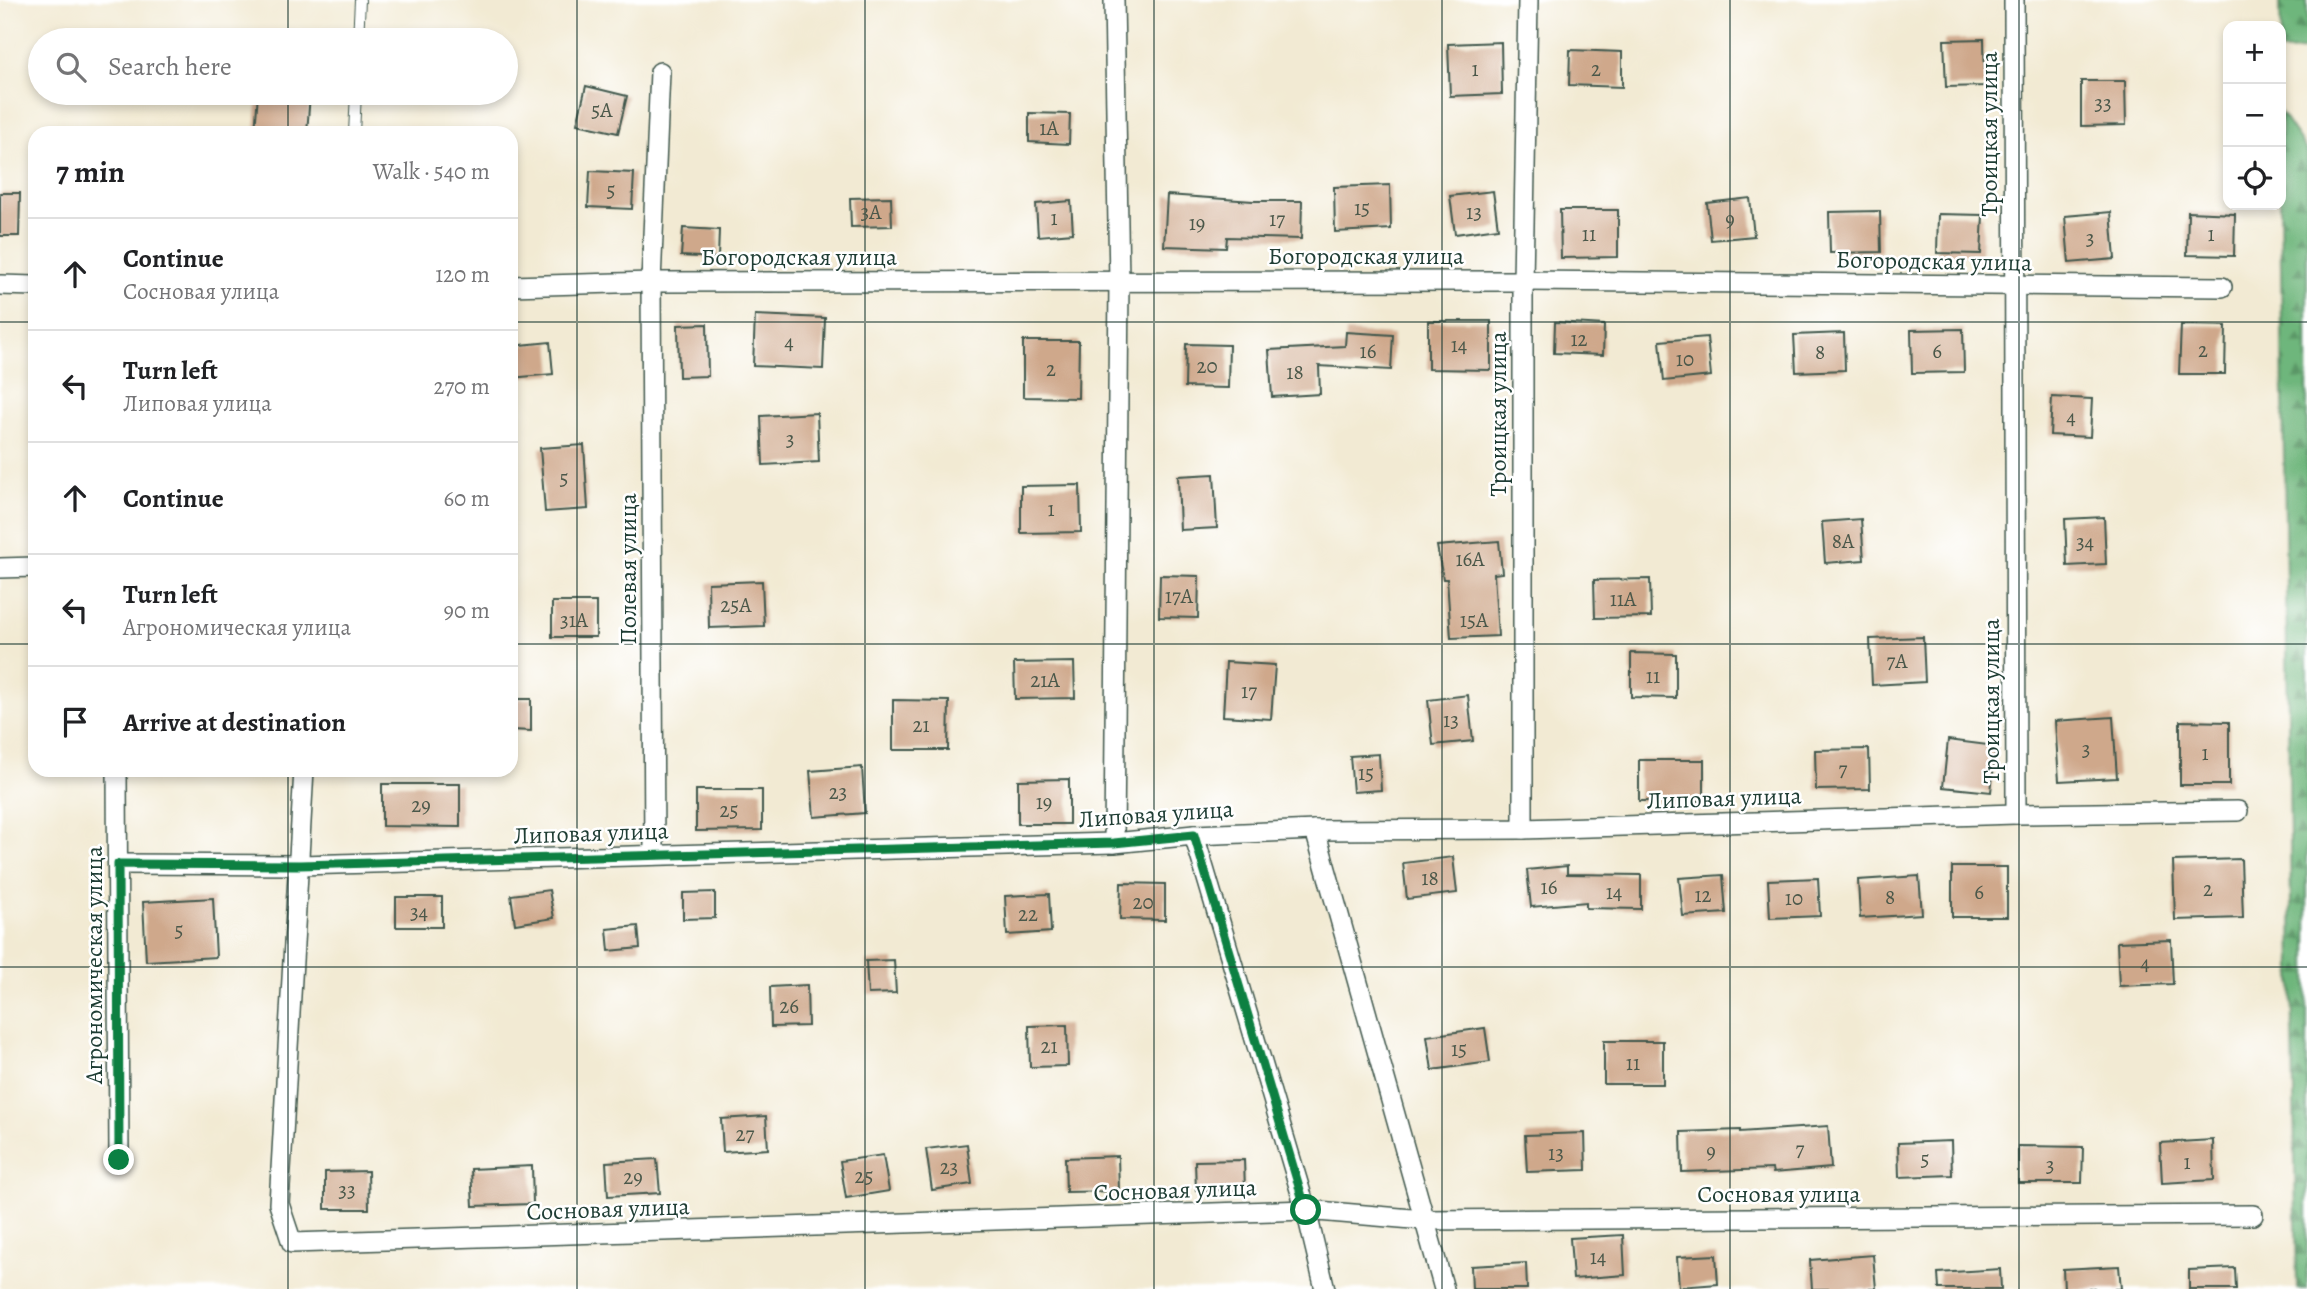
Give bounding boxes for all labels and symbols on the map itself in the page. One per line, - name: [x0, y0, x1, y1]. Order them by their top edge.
- street label: Троицкая улица: [1973, 51, 2005, 217]
- house number: 1: [1471, 55, 1479, 83]
- house number: 2: [1591, 55, 1601, 83]
- house number: 33: [2094, 89, 2112, 117]
- house number: 5А: [591, 96, 613, 124]
- house number: 1А: [1039, 114, 1059, 142]
- house number: 5: [606, 176, 616, 204]
- house number: 15: [1354, 194, 1370, 222]
- house number: 3А: [861, 198, 882, 226]
- house number: 13: [1466, 198, 1482, 226]
- house number: 1: [1050, 204, 1058, 232]
- house number: 17: [1269, 205, 1285, 233]
- house number: 9: [1725, 205, 1735, 233]
- house number: 19: [1189, 209, 1205, 237]
- house number: 11: [1582, 220, 1596, 248]
- house number: 1: [2207, 220, 2215, 248]
- house number: 3: [2086, 224, 2094, 252]
- street label: Богородская улица: [1268, 240, 1464, 272]
- street label: Богородская улица: [701, 241, 897, 273]
- street label: Богородская улица: [1836, 243, 2032, 279]
- house number: 12: [1570, 325, 1588, 353]
- house number: 4: [784, 328, 794, 356]
- house number: 14: [1451, 331, 1467, 359]
- street label: Троицкая улица: [1482, 331, 1514, 497]
- house number: 2: [2198, 336, 2208, 364]
- house number: 16: [1360, 337, 1377, 365]
- house number: 6: [1932, 337, 1942, 365]
- house number: 8: [1815, 338, 1825, 366]
- house number: 10: [1676, 345, 1694, 373]
- house number: 20: [1196, 352, 1218, 380]
- house number: 2: [1046, 355, 1056, 383]
- house number: 18: [1286, 358, 1304, 386]
- house number: 4: [2066, 403, 2076, 431]
- house number: 3: [786, 425, 794, 453]
- house number: 5: [559, 464, 569, 492]
- street label: Полевая улица: [612, 493, 644, 645]
- house number: 1: [1047, 495, 1055, 523]
- house number: 8А: [1832, 527, 1855, 555]
- house number: 34: [2076, 528, 2094, 556]
- house number: 16А: [1455, 545, 1485, 573]
- house number: 17А: [1165, 582, 1194, 610]
- house number: 11А: [1610, 585, 1637, 613]
- house number: 25А: [720, 591, 752, 619]
- house number: 31А: [560, 606, 589, 634]
- house number: 15А: [1460, 606, 1489, 634]
- street label: Троицкая улица: [1975, 618, 2007, 784]
- house number: 7А: [1886, 647, 1908, 675]
- house number: 11: [1646, 662, 1660, 690]
- house number: 21А: [1030, 666, 1060, 694]
- house number: 17: [1241, 677, 1257, 705]
- house number: 13: [1443, 706, 1459, 734]
- house number: 21: [912, 711, 930, 739]
- house number: 3: [2082, 735, 2090, 763]
- house number: 1: [2201, 739, 2209, 767]
- house number: 7: [1839, 755, 1848, 783]
- house number: 15: [1358, 759, 1374, 787]
- house number: 23: [829, 778, 847, 806]
- street label: Липовая улица: [1646, 779, 1802, 817]
- house number: 19: [1036, 788, 1052, 816]
- house number: 29: [411, 791, 431, 819]
- street label: Липовая улица: [1077, 793, 1235, 835]
- house number: 25: [719, 796, 739, 824]
- street label: Липовая улица: [513, 814, 669, 852]
- street label: Агрономическая улица: [78, 846, 110, 1085]
- house number: 18: [1421, 864, 1439, 892]
- house number: 16: [1541, 873, 1558, 901]
- house number: 2: [2203, 875, 2213, 903]
- house number: 14: [1606, 878, 1622, 906]
- house number: 6: [1974, 878, 1984, 906]
- house number: 12: [1694, 881, 1712, 909]
- house number: 8: [1885, 883, 1895, 911]
- house number: 10: [1785, 884, 1803, 912]
- house number: 20: [1132, 888, 1154, 916]
- house number: 34: [410, 898, 428, 926]
- house number: 22: [1018, 900, 1038, 928]
- house number: 5: [174, 916, 184, 944]
- house number: 4: [2140, 949, 2150, 977]
- house number: 26: [779, 992, 799, 1020]
- house number: 21: [1040, 1032, 1058, 1060]
- house number: 15: [1451, 1035, 1467, 1063]
- house number: 11: [1626, 1049, 1640, 1077]
- house number: 27: [736, 1120, 755, 1148]
- house number: 7: [1796, 1135, 1805, 1163]
- house number: 9: [1706, 1137, 1716, 1165]
- house number: 13: [1548, 1139, 1564, 1167]
- route end: [103, 1144, 134, 1175]
- house number: 5: [1920, 1145, 1930, 1173]
- house number: 1: [2183, 1148, 2191, 1176]
- house number: 3: [2046, 1151, 2054, 1179]
- house number: 23: [940, 1153, 958, 1181]
- house number: 25: [854, 1162, 874, 1190]
- house number: 29: [623, 1163, 643, 1191]
- street label: Сосновая улица: [1093, 1171, 1257, 1209]
- house number: 33: [338, 1176, 356, 1204]
- street label: Сосновая улица: [1697, 1178, 1861, 1210]
- street label: Сосновая улица: [526, 1190, 690, 1228]
- route start: [1290, 1194, 1321, 1225]
- house number: 14: [1590, 1243, 1606, 1271]

